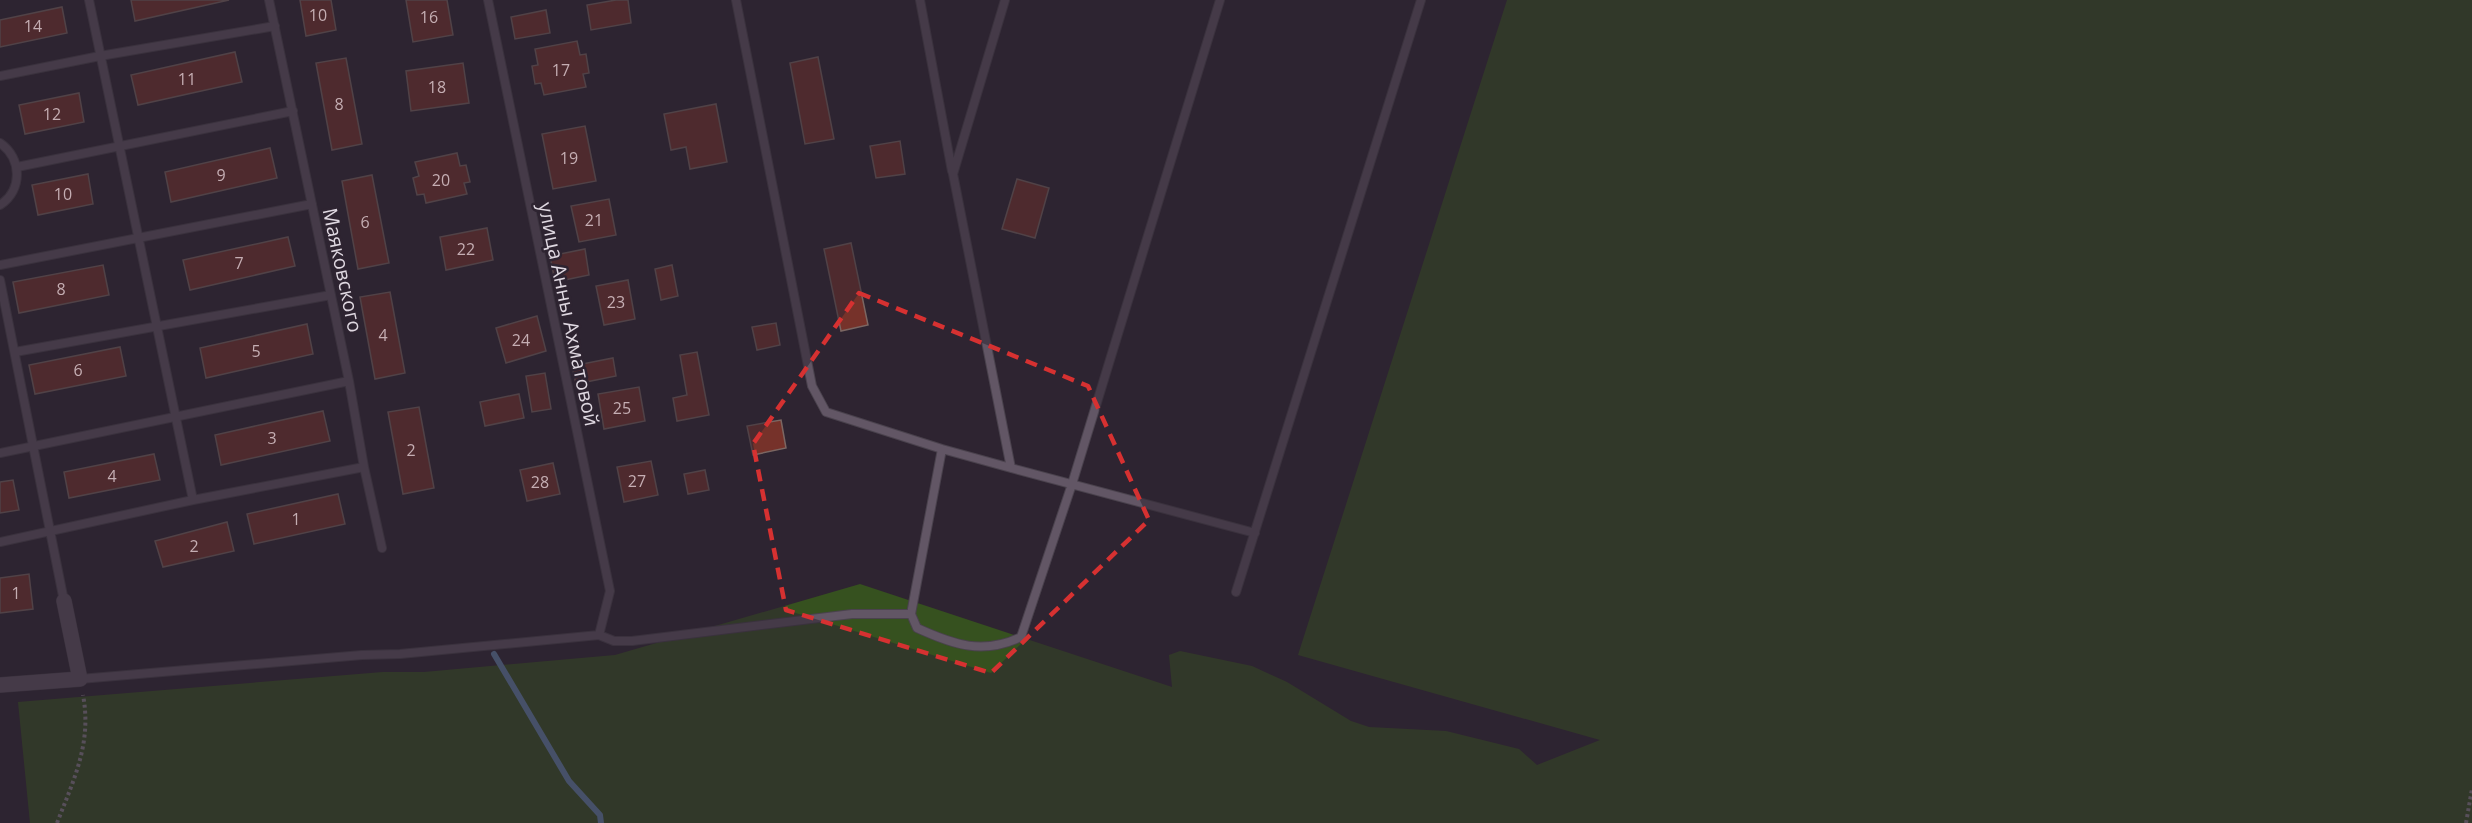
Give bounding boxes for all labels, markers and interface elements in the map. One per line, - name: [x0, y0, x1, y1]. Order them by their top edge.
- house number: 10: [309, 4, 327, 26]
- house number: 16: [420, 6, 438, 28]
- house number: 14: [24, 15, 42, 37]
- house number: 17: [552, 59, 570, 81]
- house number: 11: [178, 68, 196, 90]
- house number: 18: [428, 76, 446, 98]
- house number: 8: [334, 93, 344, 115]
- house number: 12: [43, 103, 61, 125]
- house number: 19: [560, 147, 578, 169]
- house number: 9: [216, 164, 226, 186]
- house number: 20: [432, 169, 450, 191]
- house number: 10: [54, 183, 72, 205]
- street label: улица Анны Ахматовой: [532, 200, 606, 428]
- street label: Маяковского: [317, 205, 369, 335]
- house number: 21: [585, 209, 603, 231]
- house number: 6: [360, 211, 370, 233]
- house number: 22: [457, 238, 475, 260]
- house number: 7: [234, 252, 244, 274]
- house number: 8: [56, 278, 66, 300]
- house number: 23: [607, 291, 625, 313]
- house number: 4: [378, 324, 388, 346]
- house number: 24: [512, 329, 530, 351]
- house number: 5: [251, 340, 261, 362]
- house number: 6: [73, 359, 83, 381]
- house number: 25: [613, 397, 631, 419]
- house number: 3: [267, 427, 277, 449]
- house number: 2: [406, 439, 416, 461]
- house number: 4: [107, 465, 117, 487]
- house number: 27: [628, 470, 646, 492]
- house number: 28: [531, 471, 549, 493]
- house number: 1: [291, 508, 301, 530]
- house number: 2: [189, 535, 199, 557]
- house number: 1: [11, 582, 21, 604]

